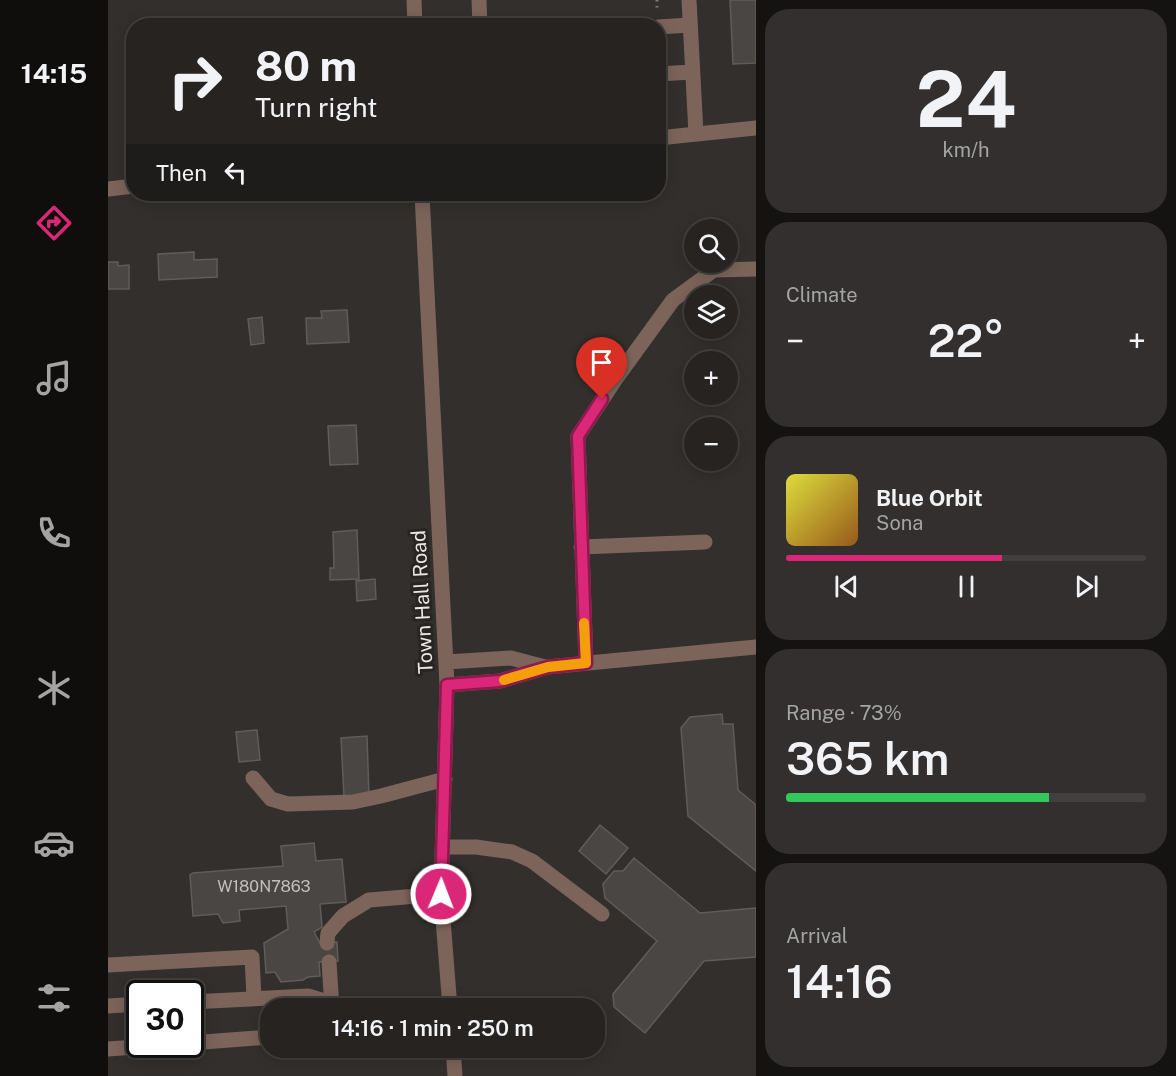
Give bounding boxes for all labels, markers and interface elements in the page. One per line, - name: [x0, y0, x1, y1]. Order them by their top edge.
- text: 80 m: [255, 41, 357, 90]
- icon: right: [156, 42, 234, 120]
- text: 24: [916, 53, 1016, 145]
- text: 14:15: [21, 57, 87, 89]
- text: Turn right: [255, 91, 378, 123]
- text: km/h: [942, 138, 990, 162]
- icon: left: [219, 156, 252, 189]
- text: Then: [156, 160, 207, 186]
- icon: directions: [33, 202, 75, 244]
- map controls: [684, 219, 738, 471]
- button: search: [684, 219, 738, 273]
- text: Climate: [786, 283, 858, 307]
- button: layers: [684, 285, 738, 339]
- text: 22°: [928, 314, 1004, 367]
- text: −: [786, 322, 804, 360]
- text: +: [1128, 322, 1146, 360]
- pin: [576, 337, 627, 399]
- icon: arrive: [585, 346, 618, 379]
- button: +: [684, 351, 738, 405]
- icon: music: [33, 357, 75, 399]
- button: −: [684, 417, 738, 471]
- text: Blue Orbit: [876, 485, 983, 511]
- text: Sona: [876, 511, 923, 535]
- icon: phone: [33, 512, 75, 554]
- street label: Town Hall Road: [406, 529, 438, 675]
- icon: previous: [830, 570, 863, 603]
- icon: pause: [950, 570, 983, 603]
- icon: next: [1070, 570, 1103, 603]
- icon: climate: [33, 667, 75, 709]
- text: Range · 73%: [786, 701, 902, 725]
- text: 365 km: [786, 732, 949, 785]
- icon: car: [33, 822, 75, 864]
- position arrow: [409, 862, 473, 926]
- house number: W180N7863: [217, 877, 311, 896]
- text: Arrival: [786, 924, 848, 948]
- text: 14:16: [786, 955, 893, 1008]
- icon: filters: [33, 977, 75, 1019]
- speed limit sign: 30: [126, 980, 204, 1058]
- text: 14:16 · 1 min · 250 m: [331, 1015, 534, 1041]

